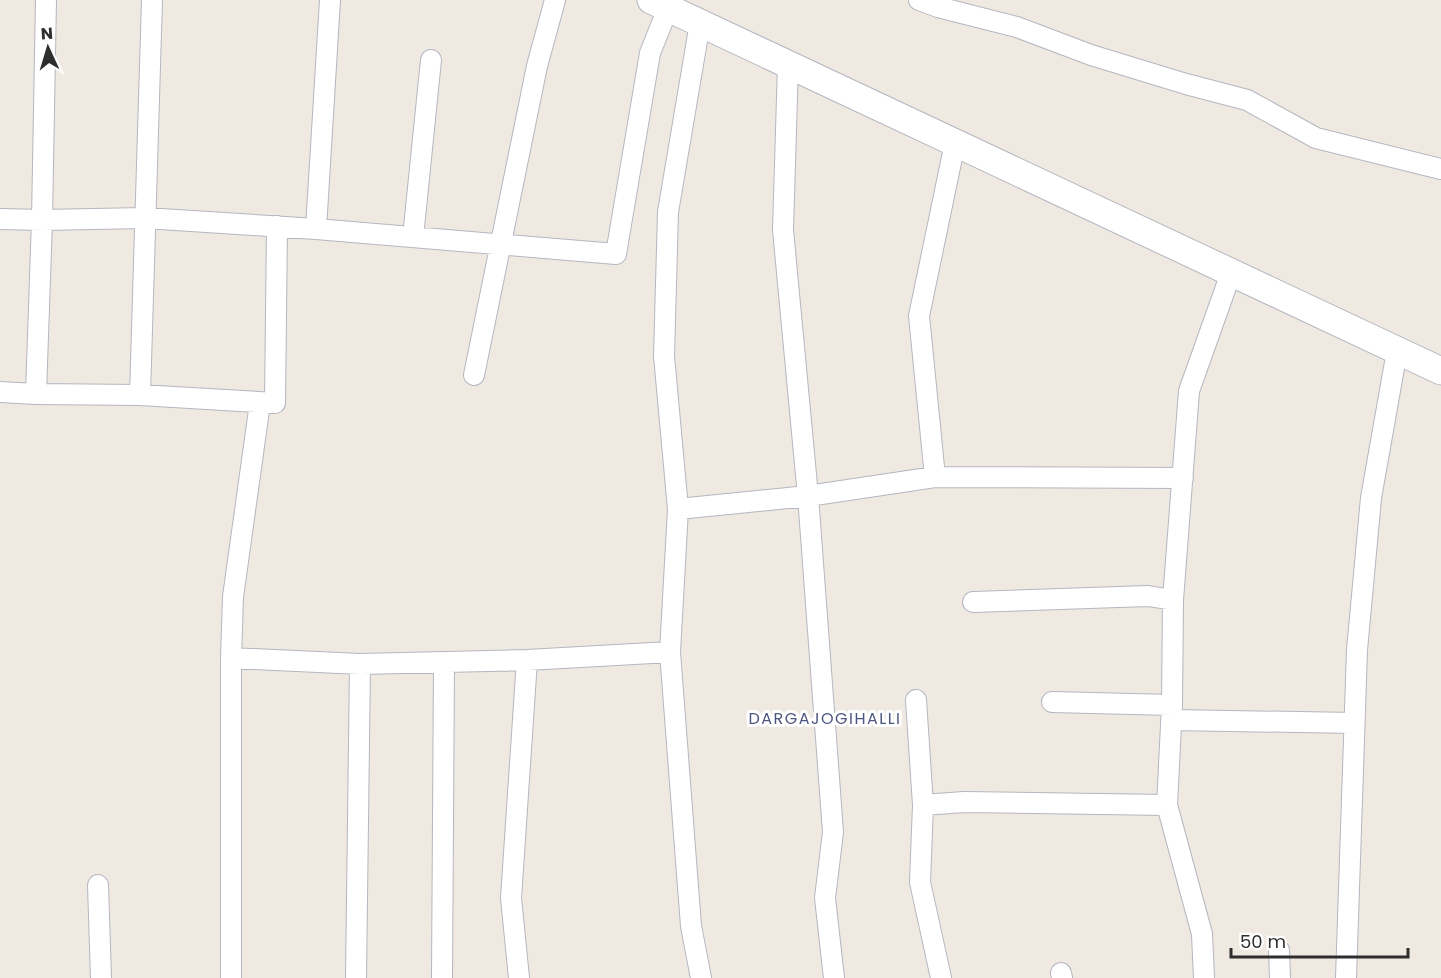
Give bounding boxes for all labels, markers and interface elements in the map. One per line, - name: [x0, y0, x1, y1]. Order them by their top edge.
- north arrow: [18, 18, 78, 78]
- text: N: [40, 22, 54, 45]
- district label: DARGAJOGIHALLI: [748, 707, 902, 730]
- scale bar: [1231, 921, 1408, 959]
- text: 50 m: [1240, 929, 1286, 954]

